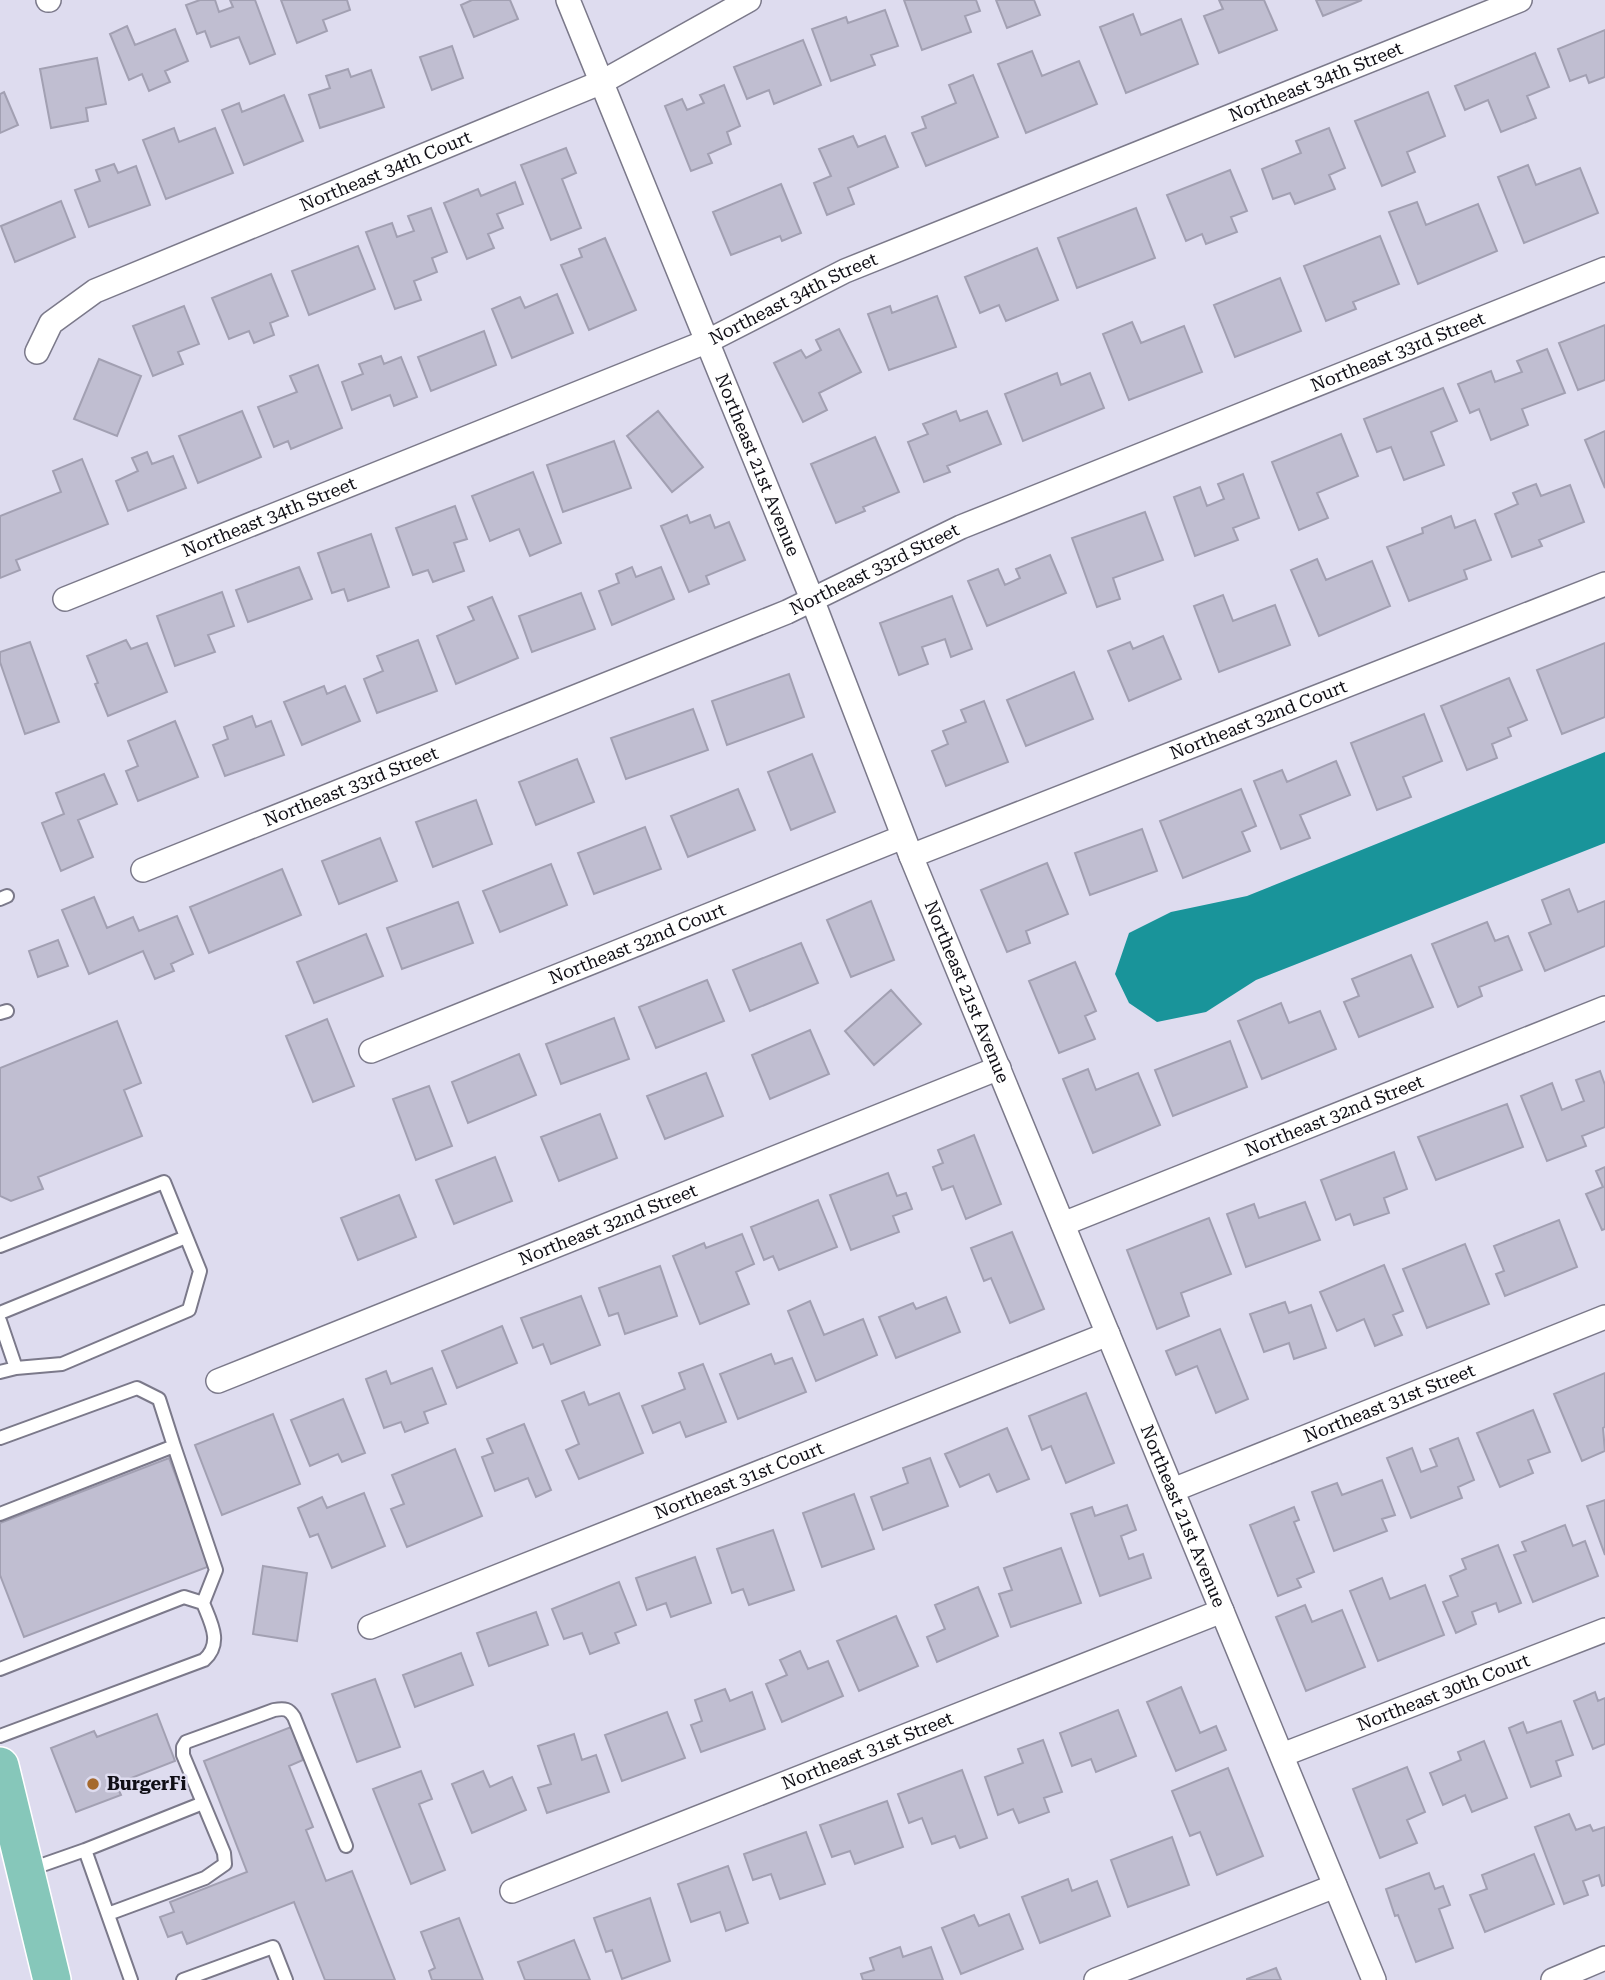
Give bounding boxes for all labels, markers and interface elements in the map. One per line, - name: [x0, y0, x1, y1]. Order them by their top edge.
- street label: Northeast 34th Street: [1226, 37, 1406, 126]
- street label: Northeast 34th Court: [297, 126, 475, 215]
- street label: Northeast 34th Street: [705, 248, 881, 349]
- street label: Northeast 33rd Street: [1307, 307, 1488, 396]
- street label: Northeast 21st Avenue: [711, 370, 804, 559]
- street label: Northeast 34th Street: [179, 472, 359, 561]
- street label: Northeast 33rd Street: [786, 519, 963, 619]
- street label: Northeast 32nd Court: [1167, 675, 1350, 764]
- street label: Northeast 33rd Street: [261, 742, 441, 831]
- street label: Northeast 21st Avenue: [920, 897, 1014, 1086]
- street label: Northeast 32nd Court: [546, 898, 729, 988]
- street label: Northeast 32nd Street: [1242, 1070, 1427, 1160]
- street label: Northeast 32nd Street: [515, 1179, 700, 1269]
- street label: Northeast 31st Street: [1301, 1359, 1478, 1447]
- street label: Northeast 21st Avenue: [1136, 1422, 1230, 1610]
- street label: Northeast 31st Court: [651, 1437, 827, 1523]
- street label: Northeast 30th Court: [1354, 1649, 1533, 1735]
- street label: Northeast 31st Street: [778, 1707, 956, 1794]
- place label: BurgerFi: [107, 1773, 186, 1794]
- marker: BurgerFi: [85, 1776, 101, 1792]

